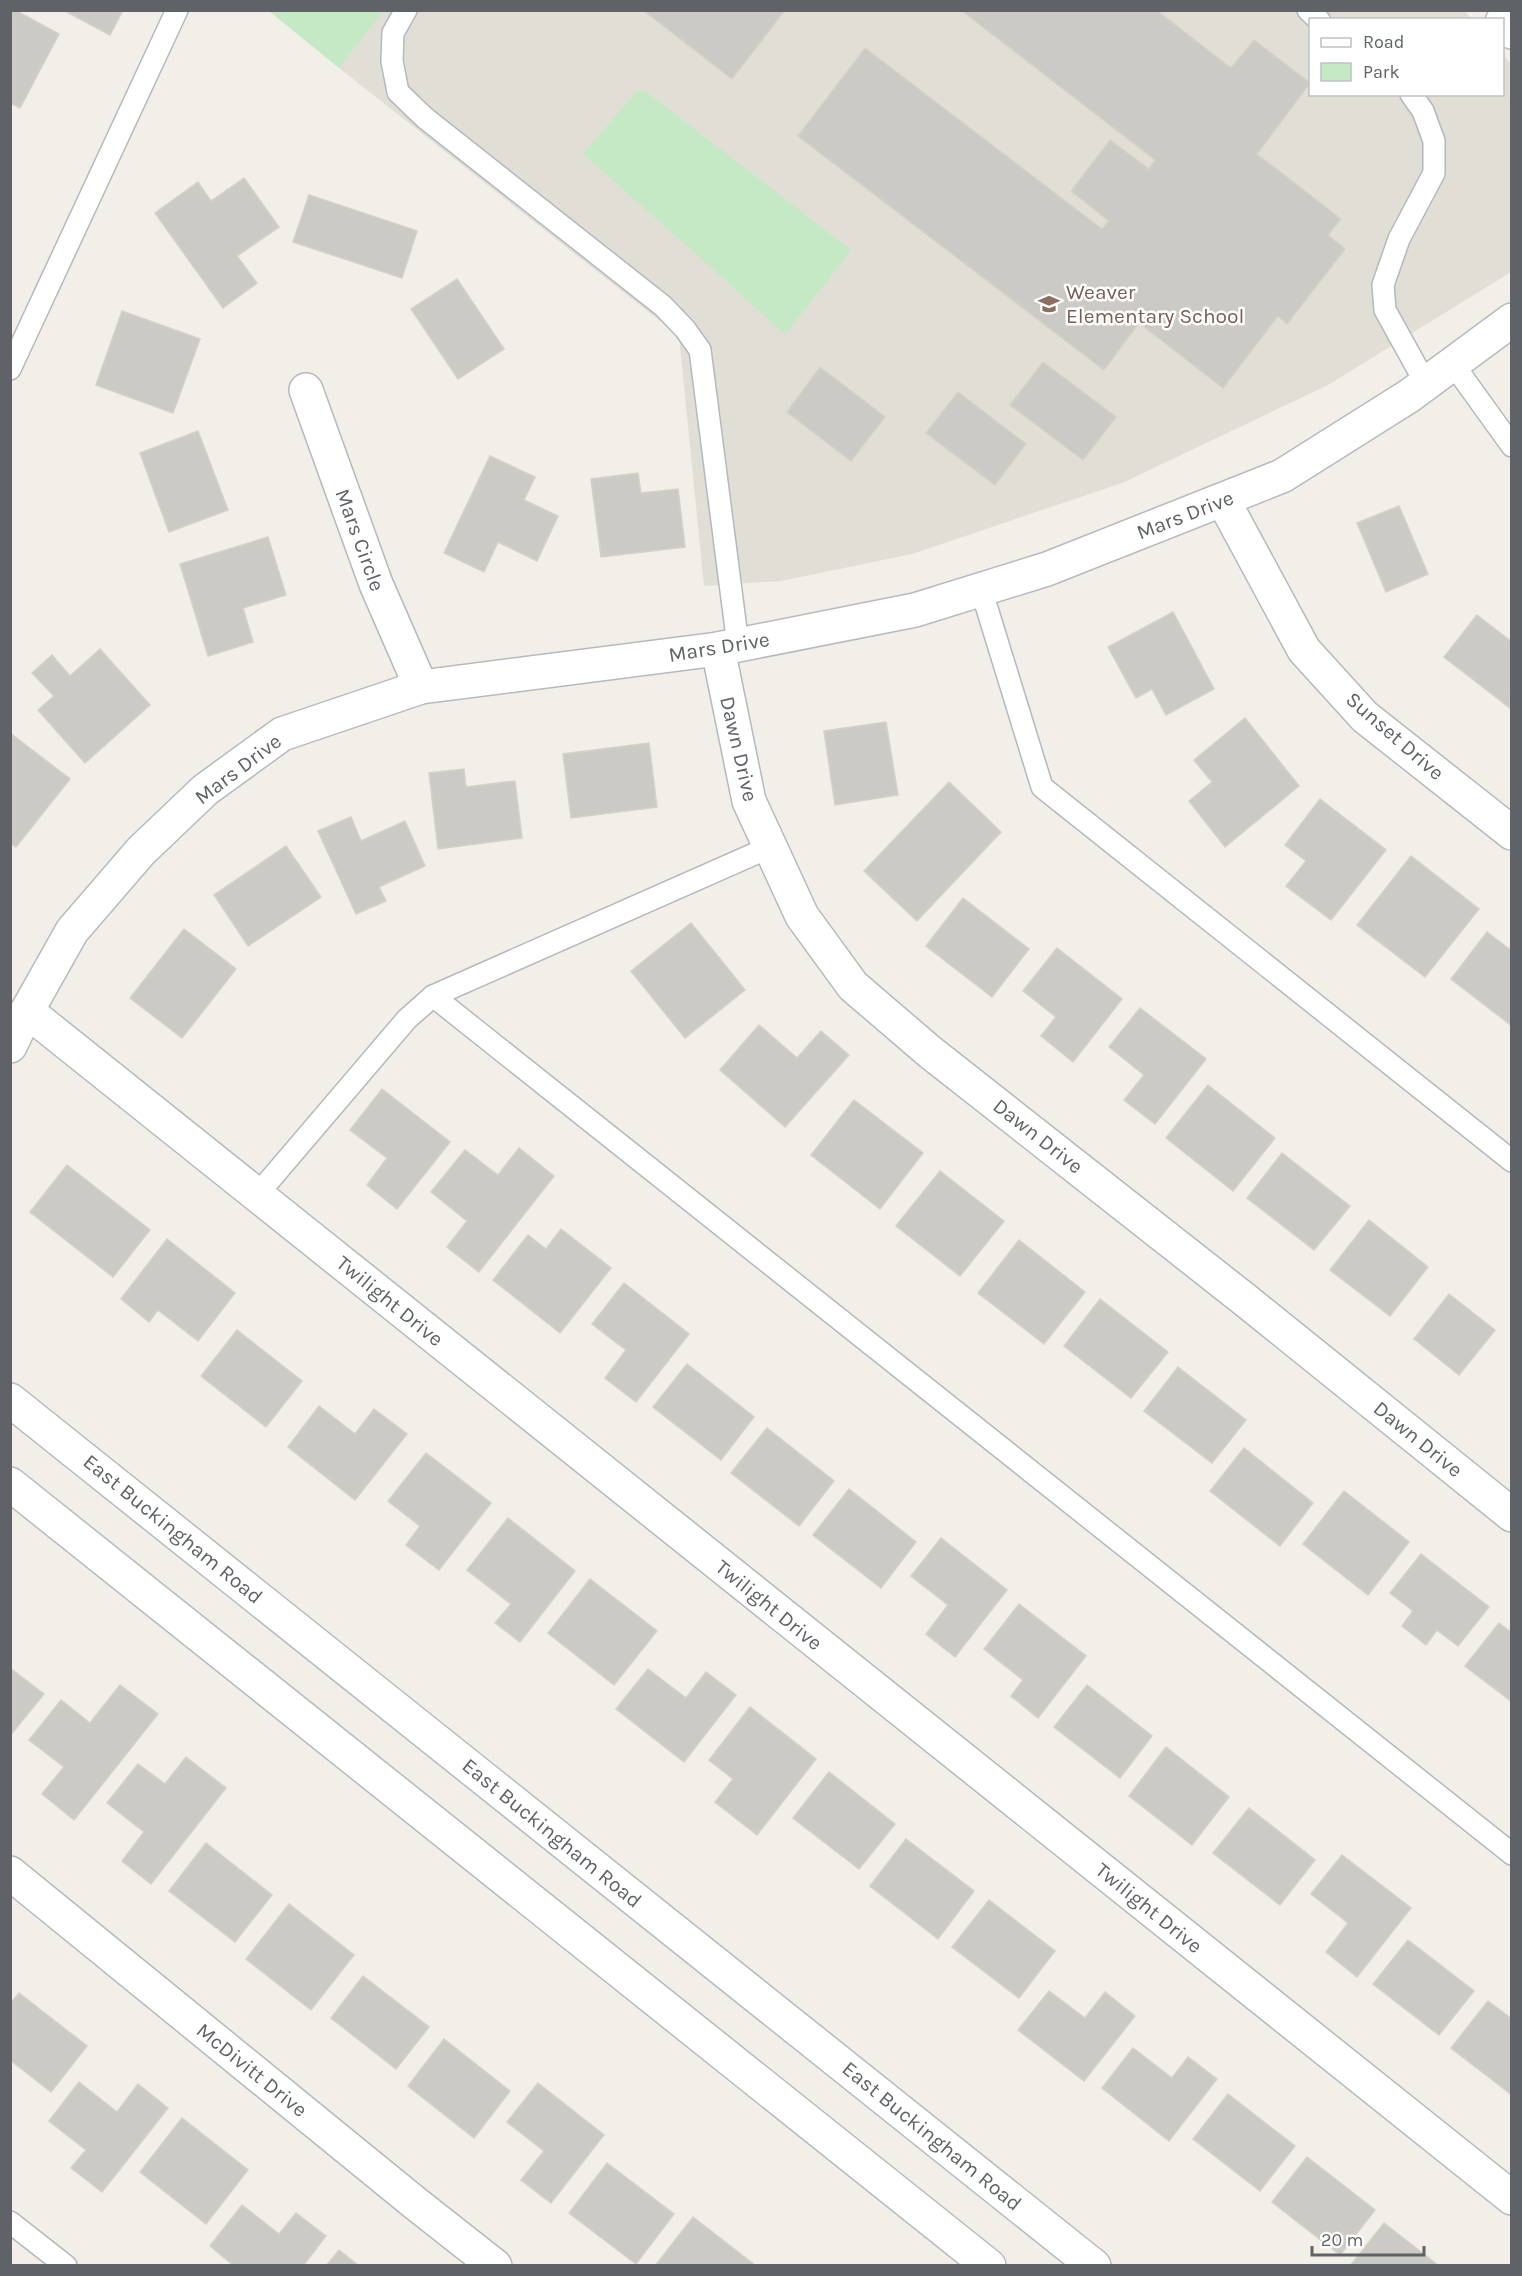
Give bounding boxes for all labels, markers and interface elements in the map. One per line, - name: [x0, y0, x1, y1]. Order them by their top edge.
- legend: [1309, 18, 1504, 96]
- text: Road: [1363, 31, 1404, 53]
- text: Park: [1363, 61, 1400, 83]
- place label: Weaver Elementary School: [1066, 280, 1244, 328]
- school or university icon: Weaver Elementary School: [1037, 292, 1061, 316]
- street label: Mars Circle: [330, 486, 390, 594]
- street label: Mars Drive: [1133, 486, 1237, 544]
- street label: Mars Drive: [667, 627, 771, 667]
- street label: Sunset Drive: [1341, 687, 1449, 785]
- street label: Dawn Drive: [715, 694, 763, 804]
- street label: Mars Drive: [190, 729, 286, 809]
- street label: Dawn Drive: [988, 1094, 1088, 1178]
- street label: Twilight Drive: [332, 1251, 448, 1351]
- street label: Dawn Drive: [1369, 1396, 1467, 1482]
- street label: East Buckingham Road: [79, 1449, 267, 1609]
- street label: Twilight Drive: [711, 1555, 827, 1655]
- street label: East Buckingham Road: [458, 1753, 646, 1913]
- street label: Twilight Drive: [1091, 1858, 1207, 1958]
- street label: McDivitt Drive: [192, 2018, 312, 2122]
- street label: East Buckingham Road: [838, 2056, 1026, 2216]
- scale bar: [1312, 2219, 1424, 2257]
- text: 20 m: [1321, 2229, 1363, 2251]

